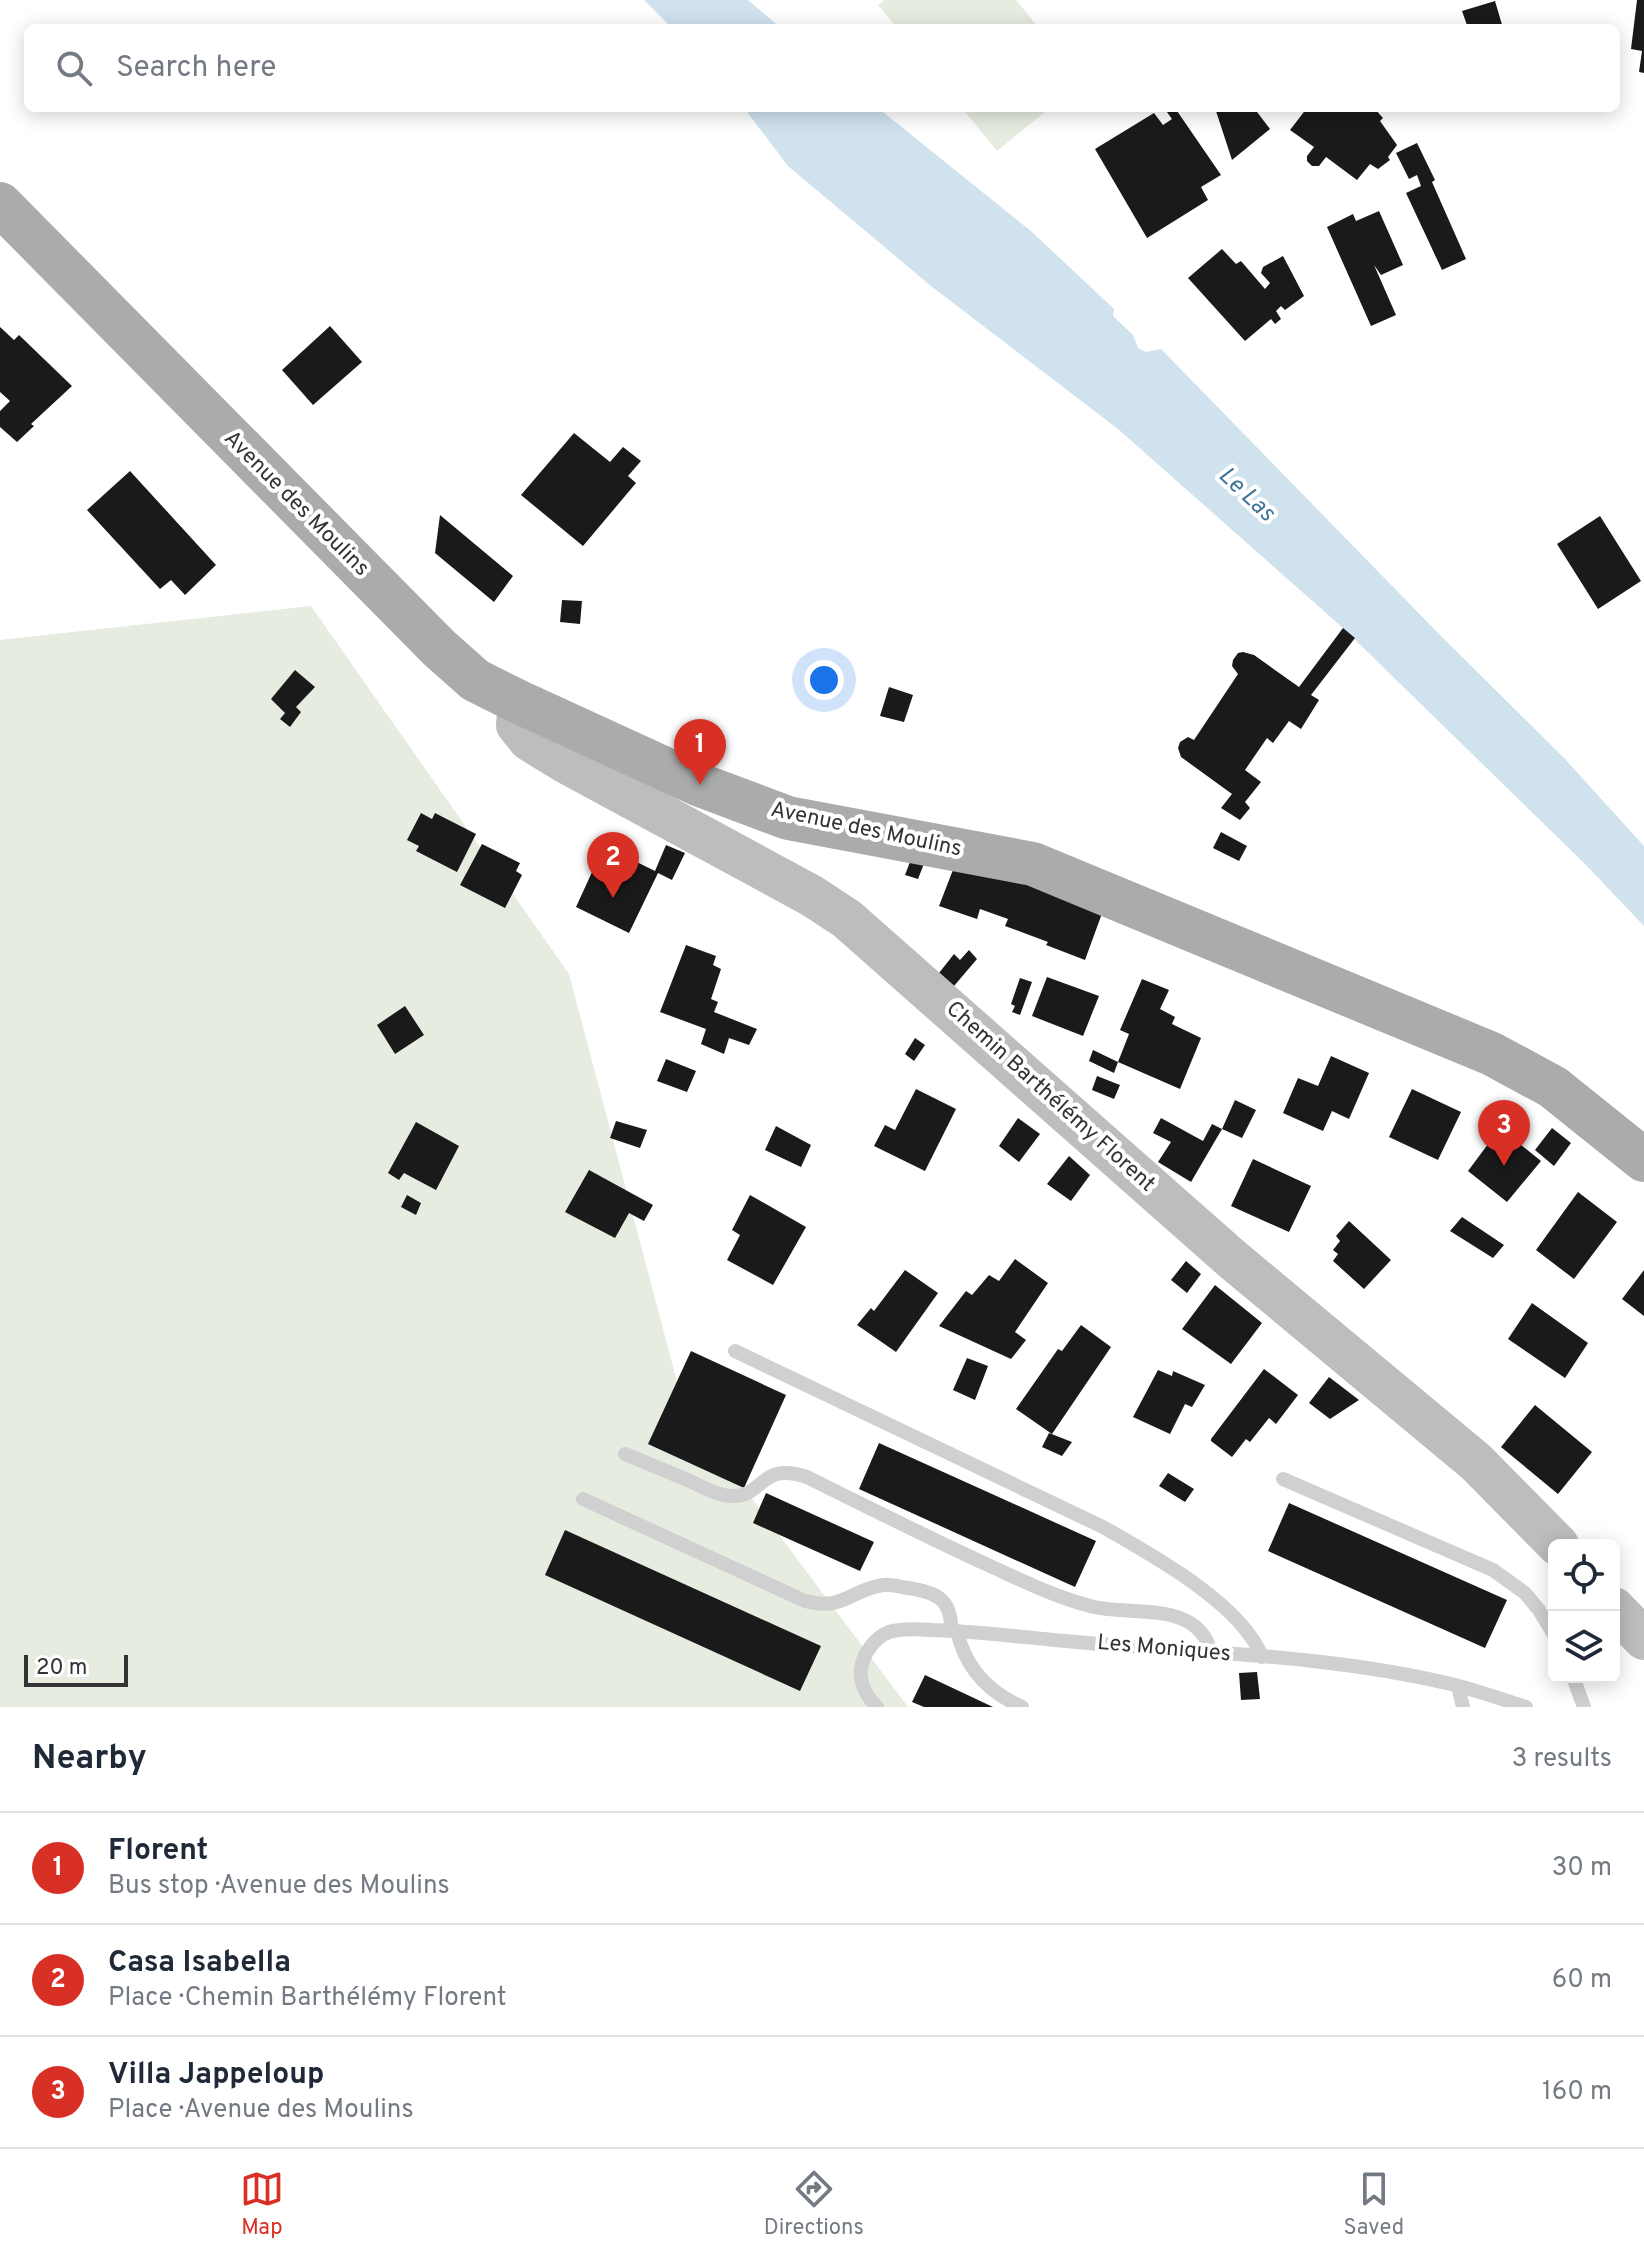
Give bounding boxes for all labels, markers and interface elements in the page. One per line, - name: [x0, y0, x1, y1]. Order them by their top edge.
- search box: [24, 24, 1620, 112]
- icon: search: [52, 46, 96, 90]
- text: Search here: [116, 50, 276, 87]
- street label: Avenue des Moulins: [218, 426, 374, 582]
- water label: Le Las: [1211, 461, 1282, 530]
- your location: [804, 660, 844, 700]
- pin: 1: [674, 719, 726, 785]
- street label: Avenue des Moulins: [768, 797, 964, 863]
- pin: 2: [587, 832, 639, 898]
- street label: Chemin Barthélémy Florent: [940, 996, 1160, 1198]
- pin: 3: [1478, 1100, 1530, 1166]
- map controls: [1548, 1539, 1620, 1683]
- button: locate: [1548, 1539, 1620, 1611]
- button: layers: [1548, 1611, 1620, 1683]
- street label: Les Moniques: [1096, 1630, 1232, 1668]
- scale bar: [24, 1651, 128, 1687]
- text: 20 m: [36, 1655, 87, 1682]
- text: Nearby: [32, 1738, 147, 1781]
- text: 3 results: [1512, 1743, 1612, 1776]
- text: Florent: [108, 1833, 208, 1870]
- text: 1: [53, 1852, 63, 1885]
- text: 30 m: [1552, 1852, 1612, 1885]
- text: Bus stop · Avenue des Moulins: [108, 1870, 450, 1903]
- text: Casa Isabella: [108, 1945, 291, 1982]
- text: 2: [50, 1964, 66, 1997]
- text: 60 m: [1552, 1964, 1612, 1997]
- text: Place · Chemin Barthélémy Florent: [108, 1982, 507, 2015]
- text: Villa Jappeloup: [108, 2057, 324, 2094]
- text: 3: [50, 2076, 66, 2109]
- text: 160 m: [1542, 2076, 1612, 2109]
- text: Place · Avenue des Moulins: [108, 2094, 414, 2127]
- tab: Map: [240, 2167, 284, 2242]
- tab: Directions: [764, 2167, 864, 2242]
- tab: Saved: [1344, 2167, 1404, 2242]

